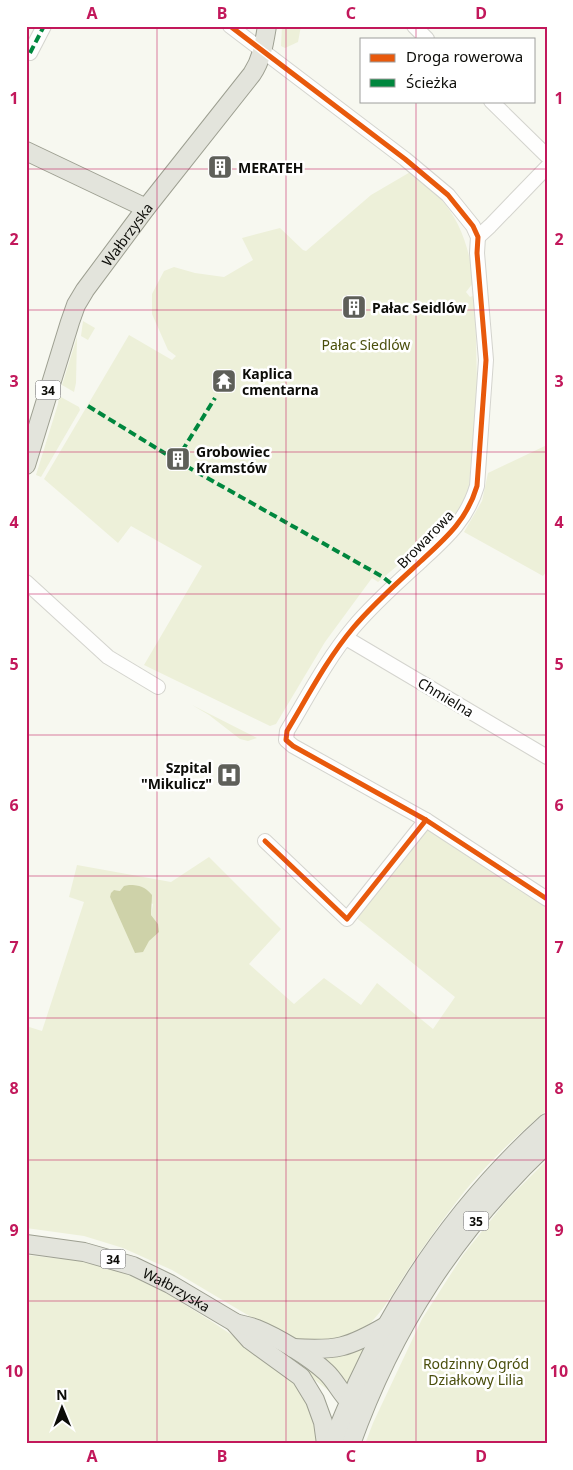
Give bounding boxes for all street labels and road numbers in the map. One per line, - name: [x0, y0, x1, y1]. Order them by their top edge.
- street label: Wałbrzyska: [97, 198, 156, 269]
- road number: 34: [36, 380, 60, 400]
- street label: Browarowa: [392, 506, 458, 572]
- street label: Chmielna: [414, 673, 478, 721]
- road number: 35: [464, 1212, 488, 1230]
- road number: 34: [100, 1250, 126, 1268]
- street label: Wałbrzyska: [140, 1263, 214, 1315]

